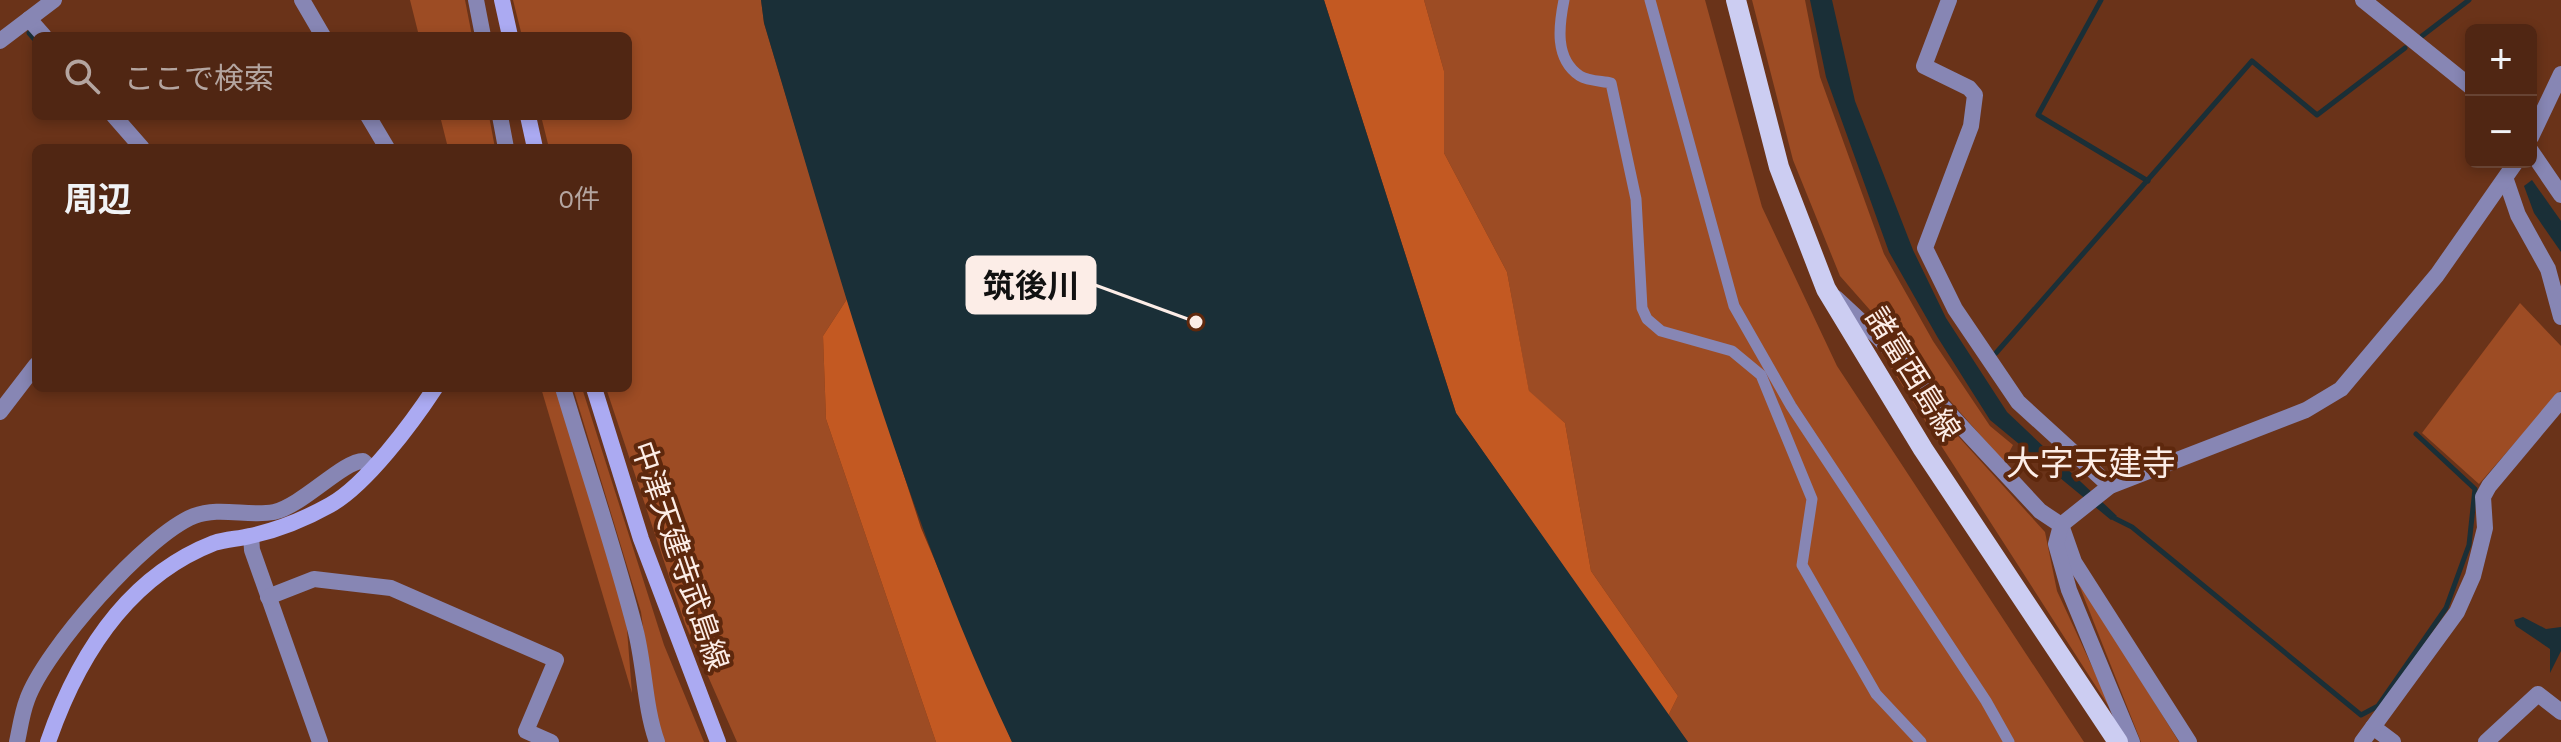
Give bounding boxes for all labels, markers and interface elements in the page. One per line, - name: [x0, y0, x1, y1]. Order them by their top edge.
- map controls: [2465, 24, 2537, 168]
- button: +: [2465, 24, 2537, 96]
- search box: [32, 32, 632, 120]
- icon: search: [60, 54, 104, 98]
- text: ここで検索: [124, 61, 274, 97]
- button: −: [2465, 96, 2537, 168]
- text: 周辺: [64, 180, 132, 220]
- text: 0件: [559, 184, 600, 215]
- callout: 筑後川: [967, 257, 1095, 313]
- text: 筑後川: [983, 268, 1079, 305]
- street label: 諸富西島線: [1858, 301, 1968, 447]
- street label: 中津天建寺武島線: [624, 437, 736, 675]
- district label: 大字天建寺: [2006, 444, 2176, 484]

